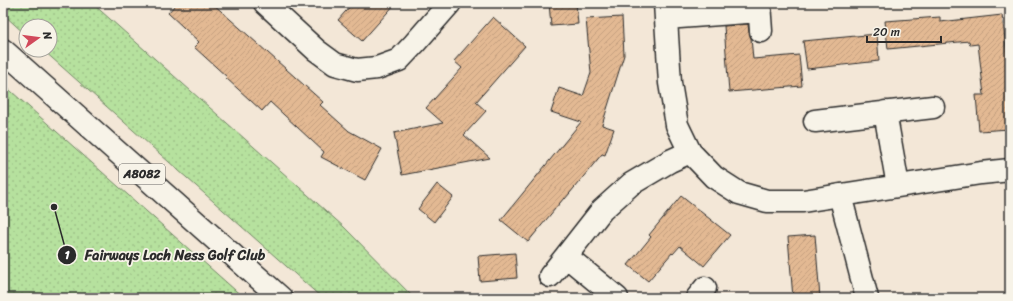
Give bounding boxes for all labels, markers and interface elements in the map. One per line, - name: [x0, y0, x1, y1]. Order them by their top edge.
- north arrow: [18, 18, 58, 58]
- scale bar: [867, 18, 941, 44]
- text: 20 m: [873, 21, 900, 43]
- text: N: [37, 29, 57, 42]
- road number: A8082: [119, 164, 165, 184]
- callout: Fairways Loch Ness Golf Club: [57, 242, 273, 268]
- text: Fairways Loch Ness Golf Club: [84, 243, 266, 268]
- text: 1: [64, 244, 70, 266]

